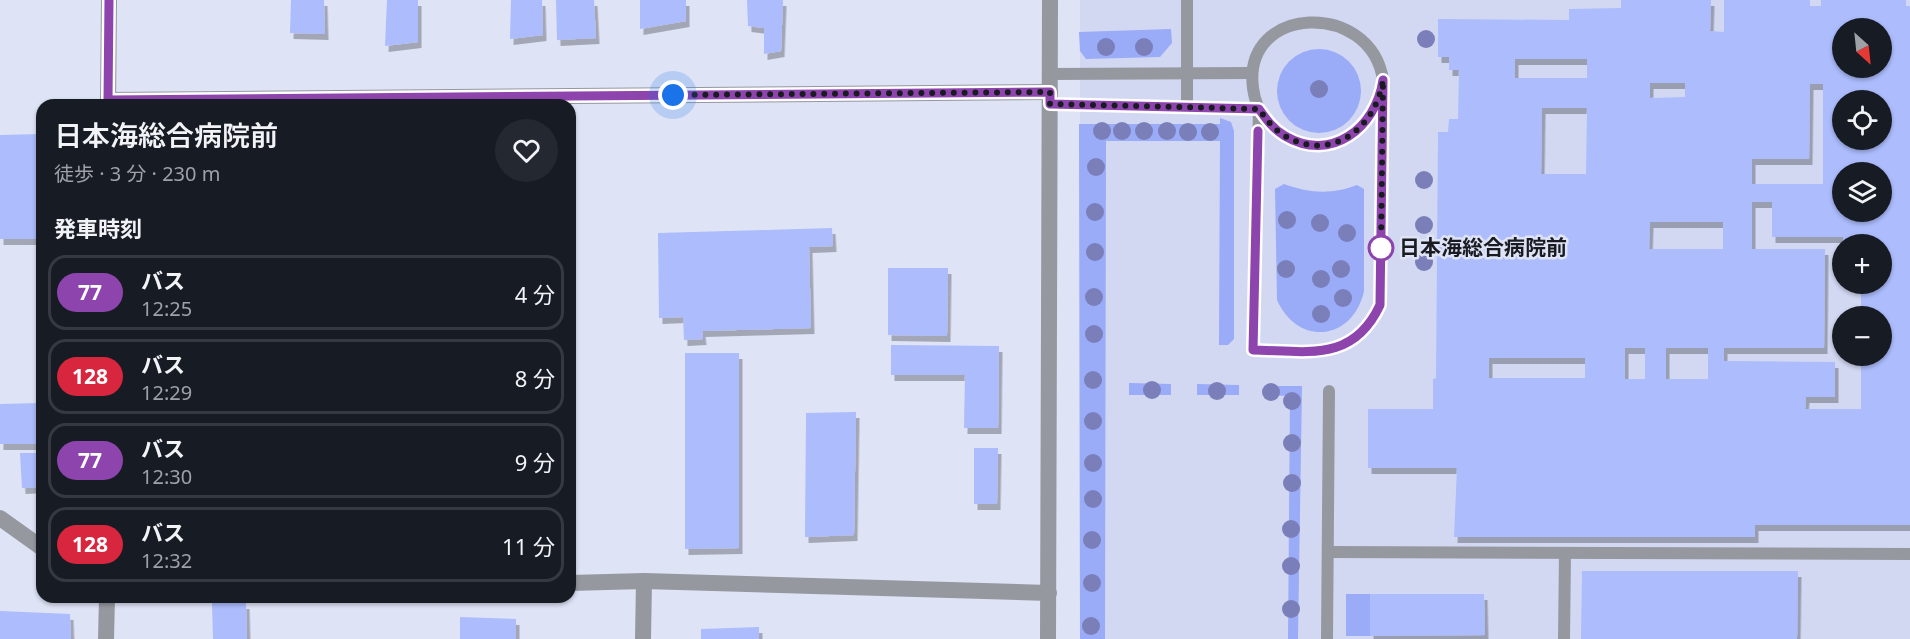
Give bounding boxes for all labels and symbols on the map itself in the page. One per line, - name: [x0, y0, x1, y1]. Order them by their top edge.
- north arrow: [1832, 18, 1892, 78]
- your location: [658, 80, 688, 110]
- place label: 日本海総合病院前: [1399, 233, 1567, 261]
- marker: 日本海総合病院前: [1368, 235, 1394, 261]

